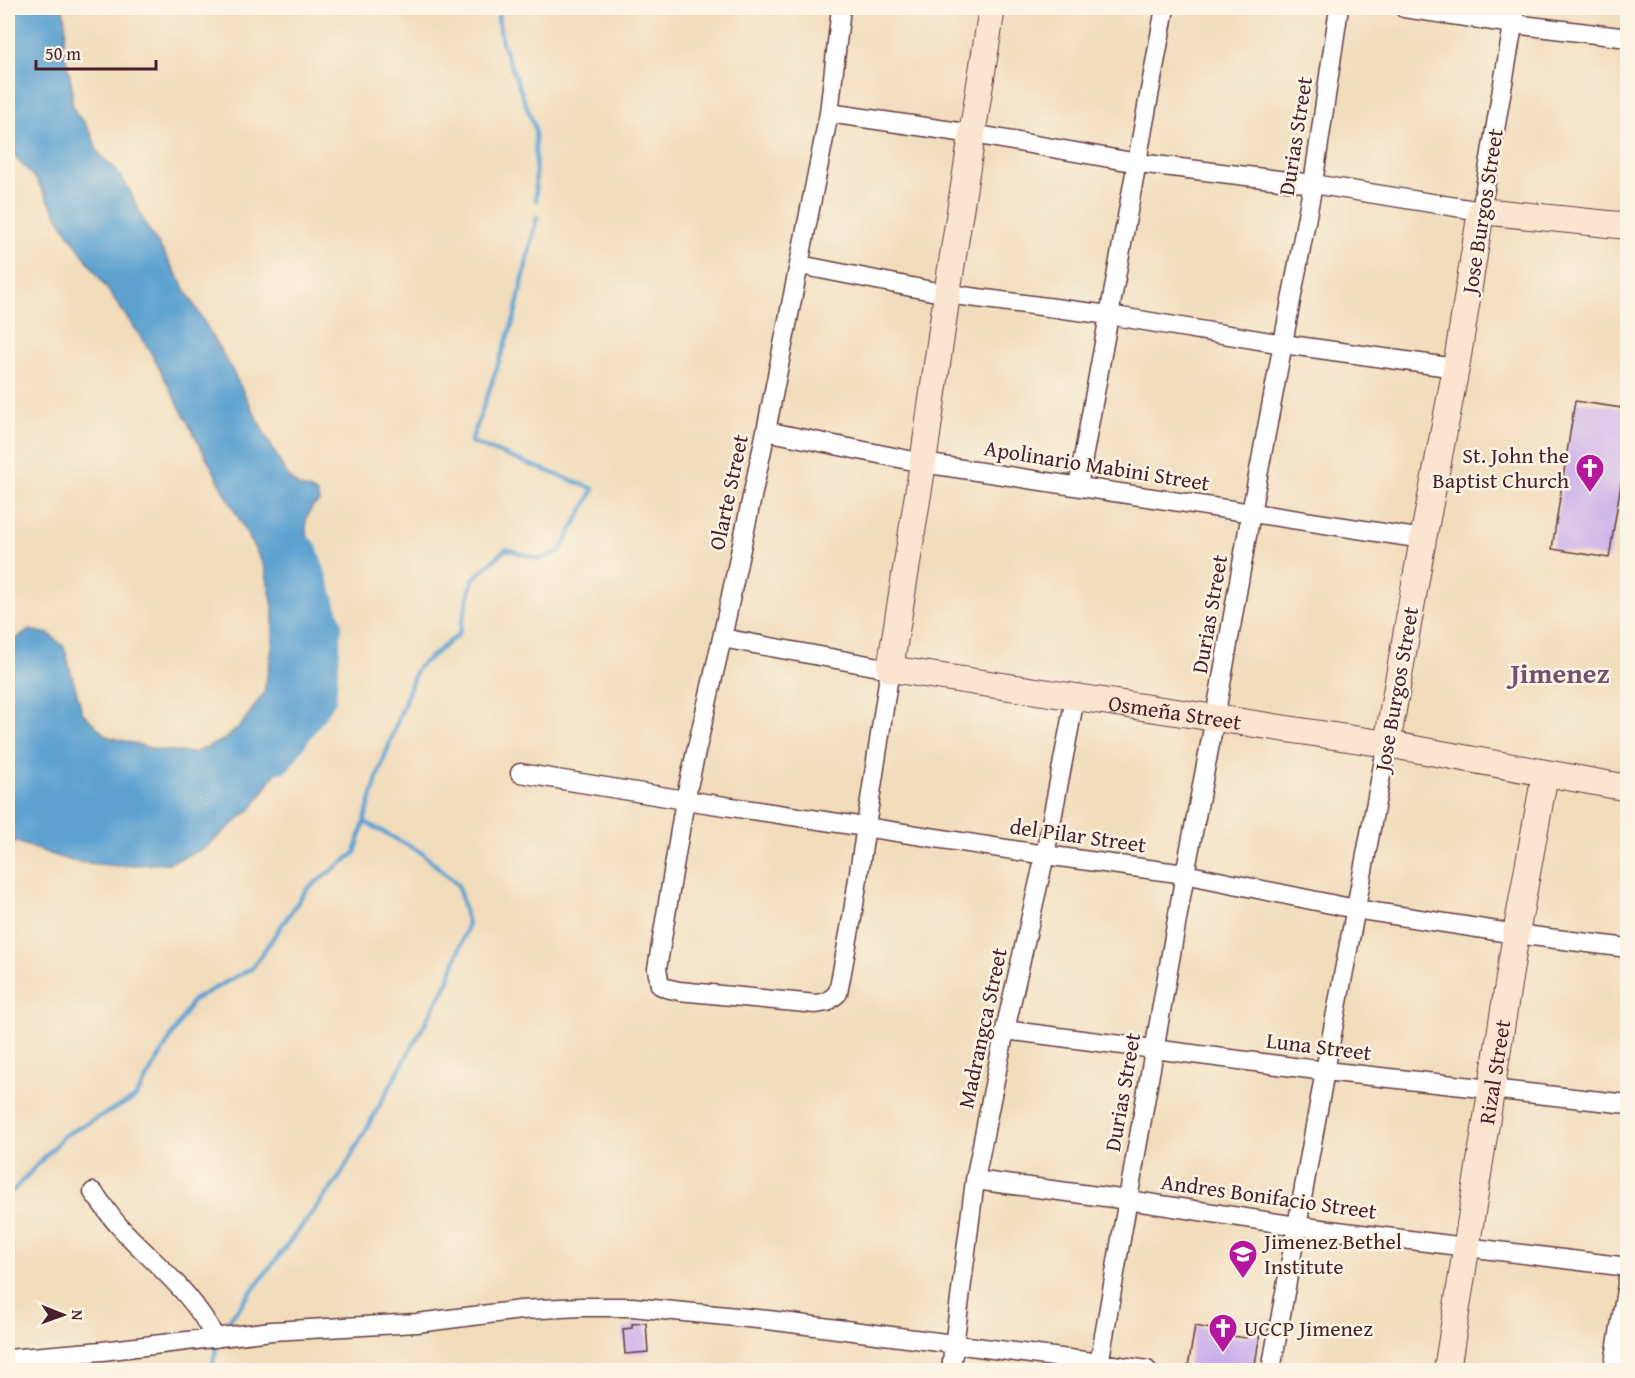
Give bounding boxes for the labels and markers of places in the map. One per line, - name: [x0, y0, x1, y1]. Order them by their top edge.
- place label: St. John the Baptist Church: [1432, 439, 1570, 496]
- church icon: St. John the Baptist Church: [1574, 452, 1606, 494]
- place label: Jimenez Bethel Institute: [1261, 1225, 1402, 1282]
- school or university icon: Jimenez Bethel Institute: [1227, 1238, 1259, 1280]
- church icon: UCCP Jimenez: [1207, 1312, 1239, 1354]
- place label: UCCP Jimenez: [1244, 1312, 1373, 1344]

